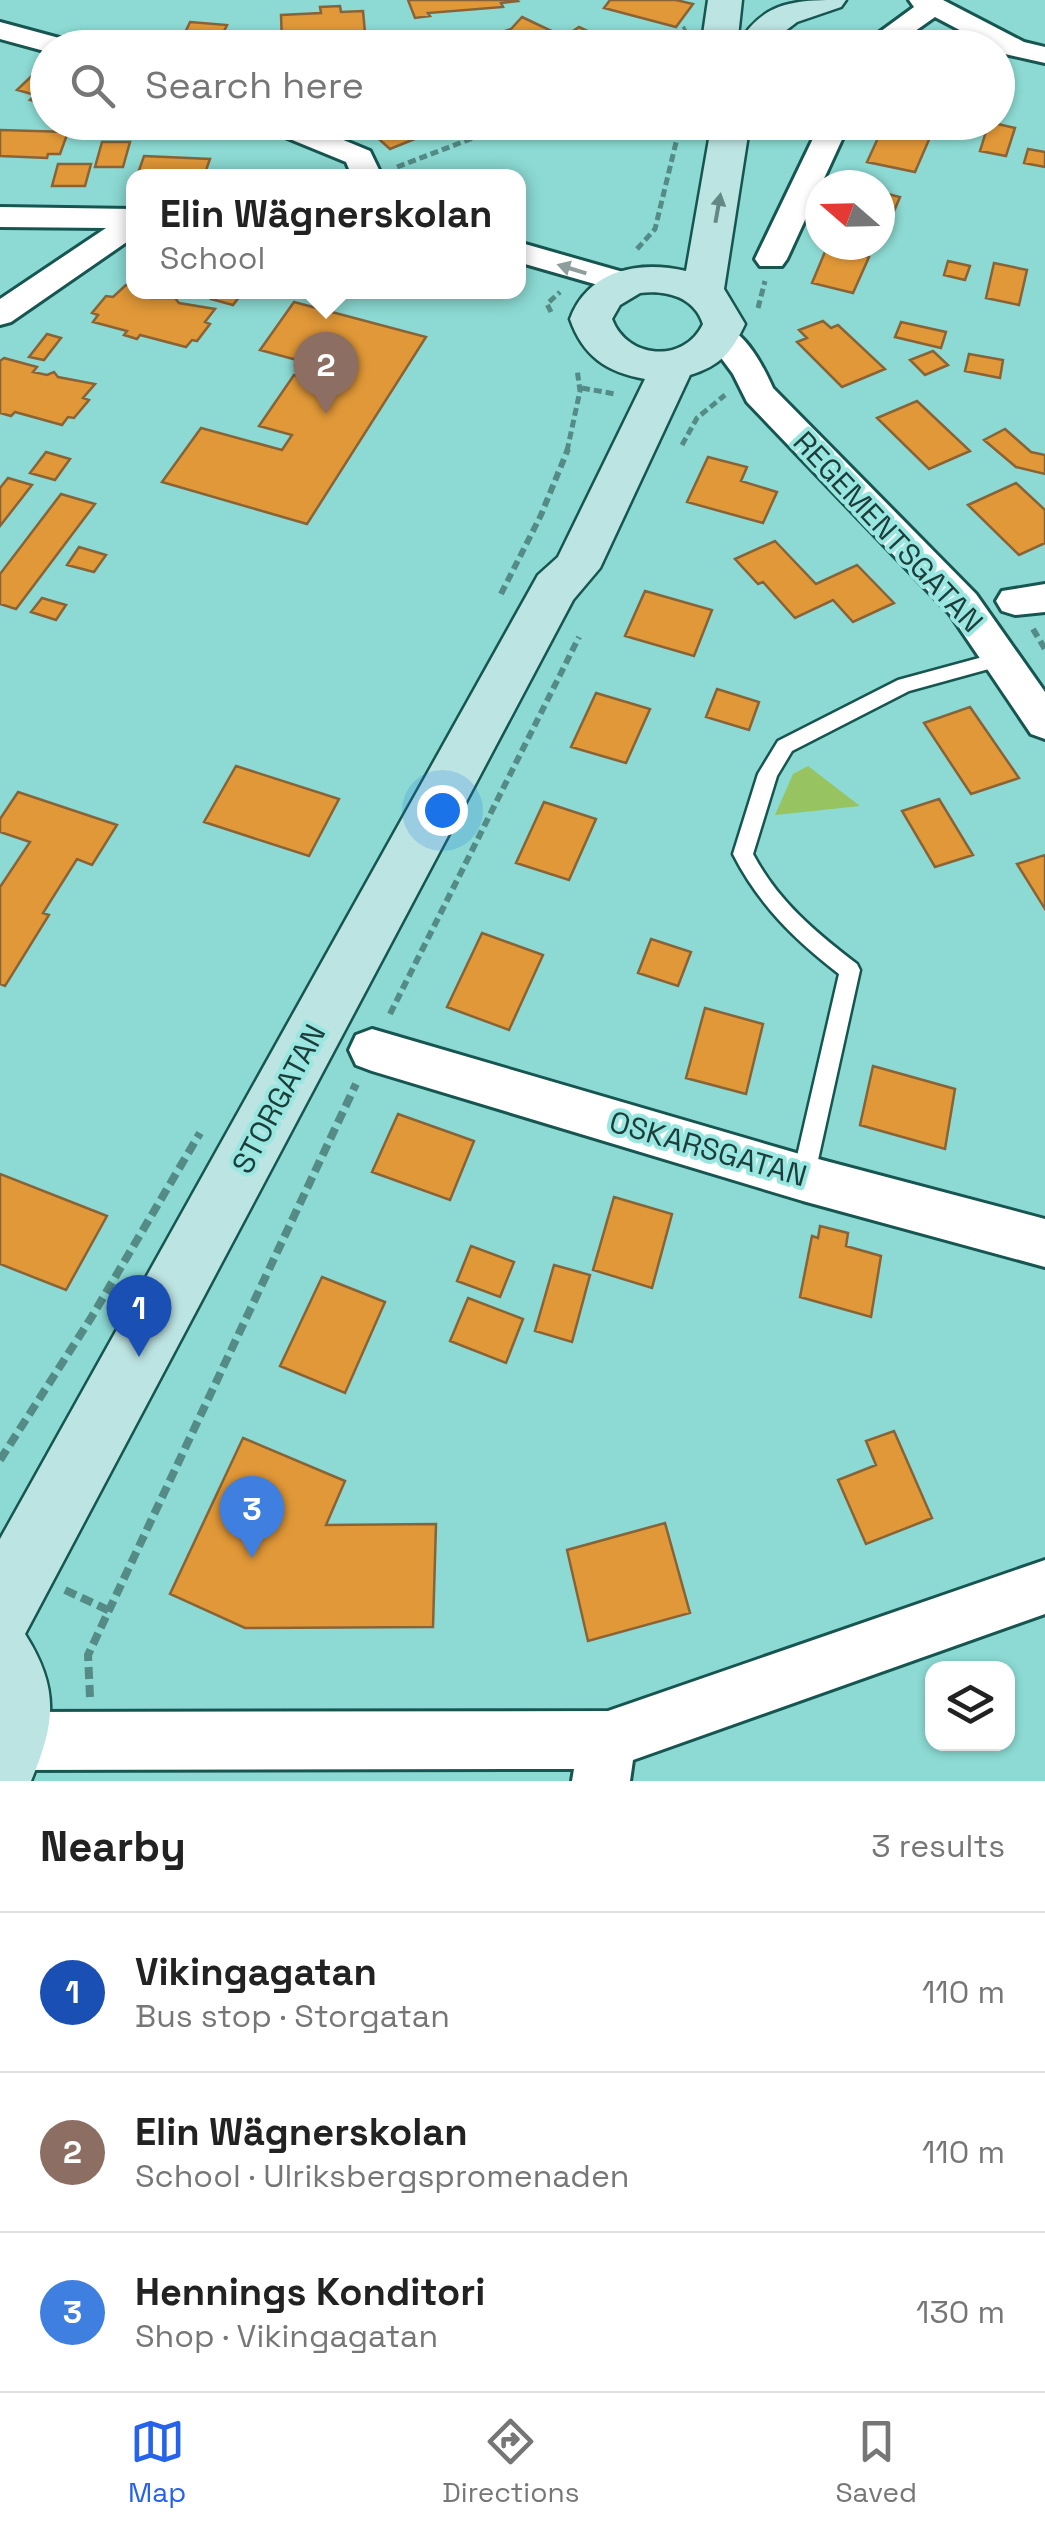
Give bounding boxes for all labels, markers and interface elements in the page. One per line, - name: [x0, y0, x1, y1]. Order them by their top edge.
- search box: [30, 30, 1015, 140]
- icon: search: [65, 58, 120, 113]
- text: Search here: [145, 61, 364, 109]
- popup: [126, 169, 526, 299]
- north arrow: [805, 170, 895, 260]
- text: Elin Wägnerskolan: [160, 190, 492, 238]
- one-way arrow: [711, 191, 726, 223]
- text: School: [160, 238, 265, 278]
- one-way arrow: [556, 261, 587, 276]
- pin: 2: [294, 332, 358, 414]
- street label: REGEMENTSGATAN: [785, 423, 992, 641]
- your location: [417, 785, 468, 836]
- street label: STORGATAN: [223, 1017, 334, 1180]
- street label: OSKARSGATAN: [605, 1102, 811, 1195]
- pin: 1: [106, 1274, 172, 1357]
- pin: 3: [220, 1476, 284, 1558]
- map controls: [925, 1661, 1015, 1751]
- button: layers: [925, 1661, 1015, 1751]
- text: Nearby: [40, 1820, 186, 1873]
- text: 3 results: [871, 1826, 1005, 1866]
- text: Vikingagatan: [135, 1948, 377, 1996]
- text: 1: [65, 1972, 80, 2012]
- text: 110 m: [922, 1972, 1005, 2012]
- text: Bus stop · Storgatan: [135, 1996, 450, 2036]
- text: Elin Wägnerskolan: [135, 2108, 468, 2156]
- text: 2: [63, 2132, 82, 2172]
- text: 110 m: [922, 2132, 1005, 2172]
- text: School · Ulriksbergspromenaden: [135, 2156, 629, 2196]
- text: Hennings Konditori: [135, 2268, 485, 2316]
- text: 3: [63, 2292, 82, 2332]
- text: 130 m: [916, 2292, 1005, 2332]
- text: Shop · Vikingagatan: [135, 2316, 438, 2356]
- tab: Map: [128, 2414, 186, 2510]
- tab: Directions: [442, 2414, 579, 2510]
- tab: Saved: [835, 2414, 917, 2510]

